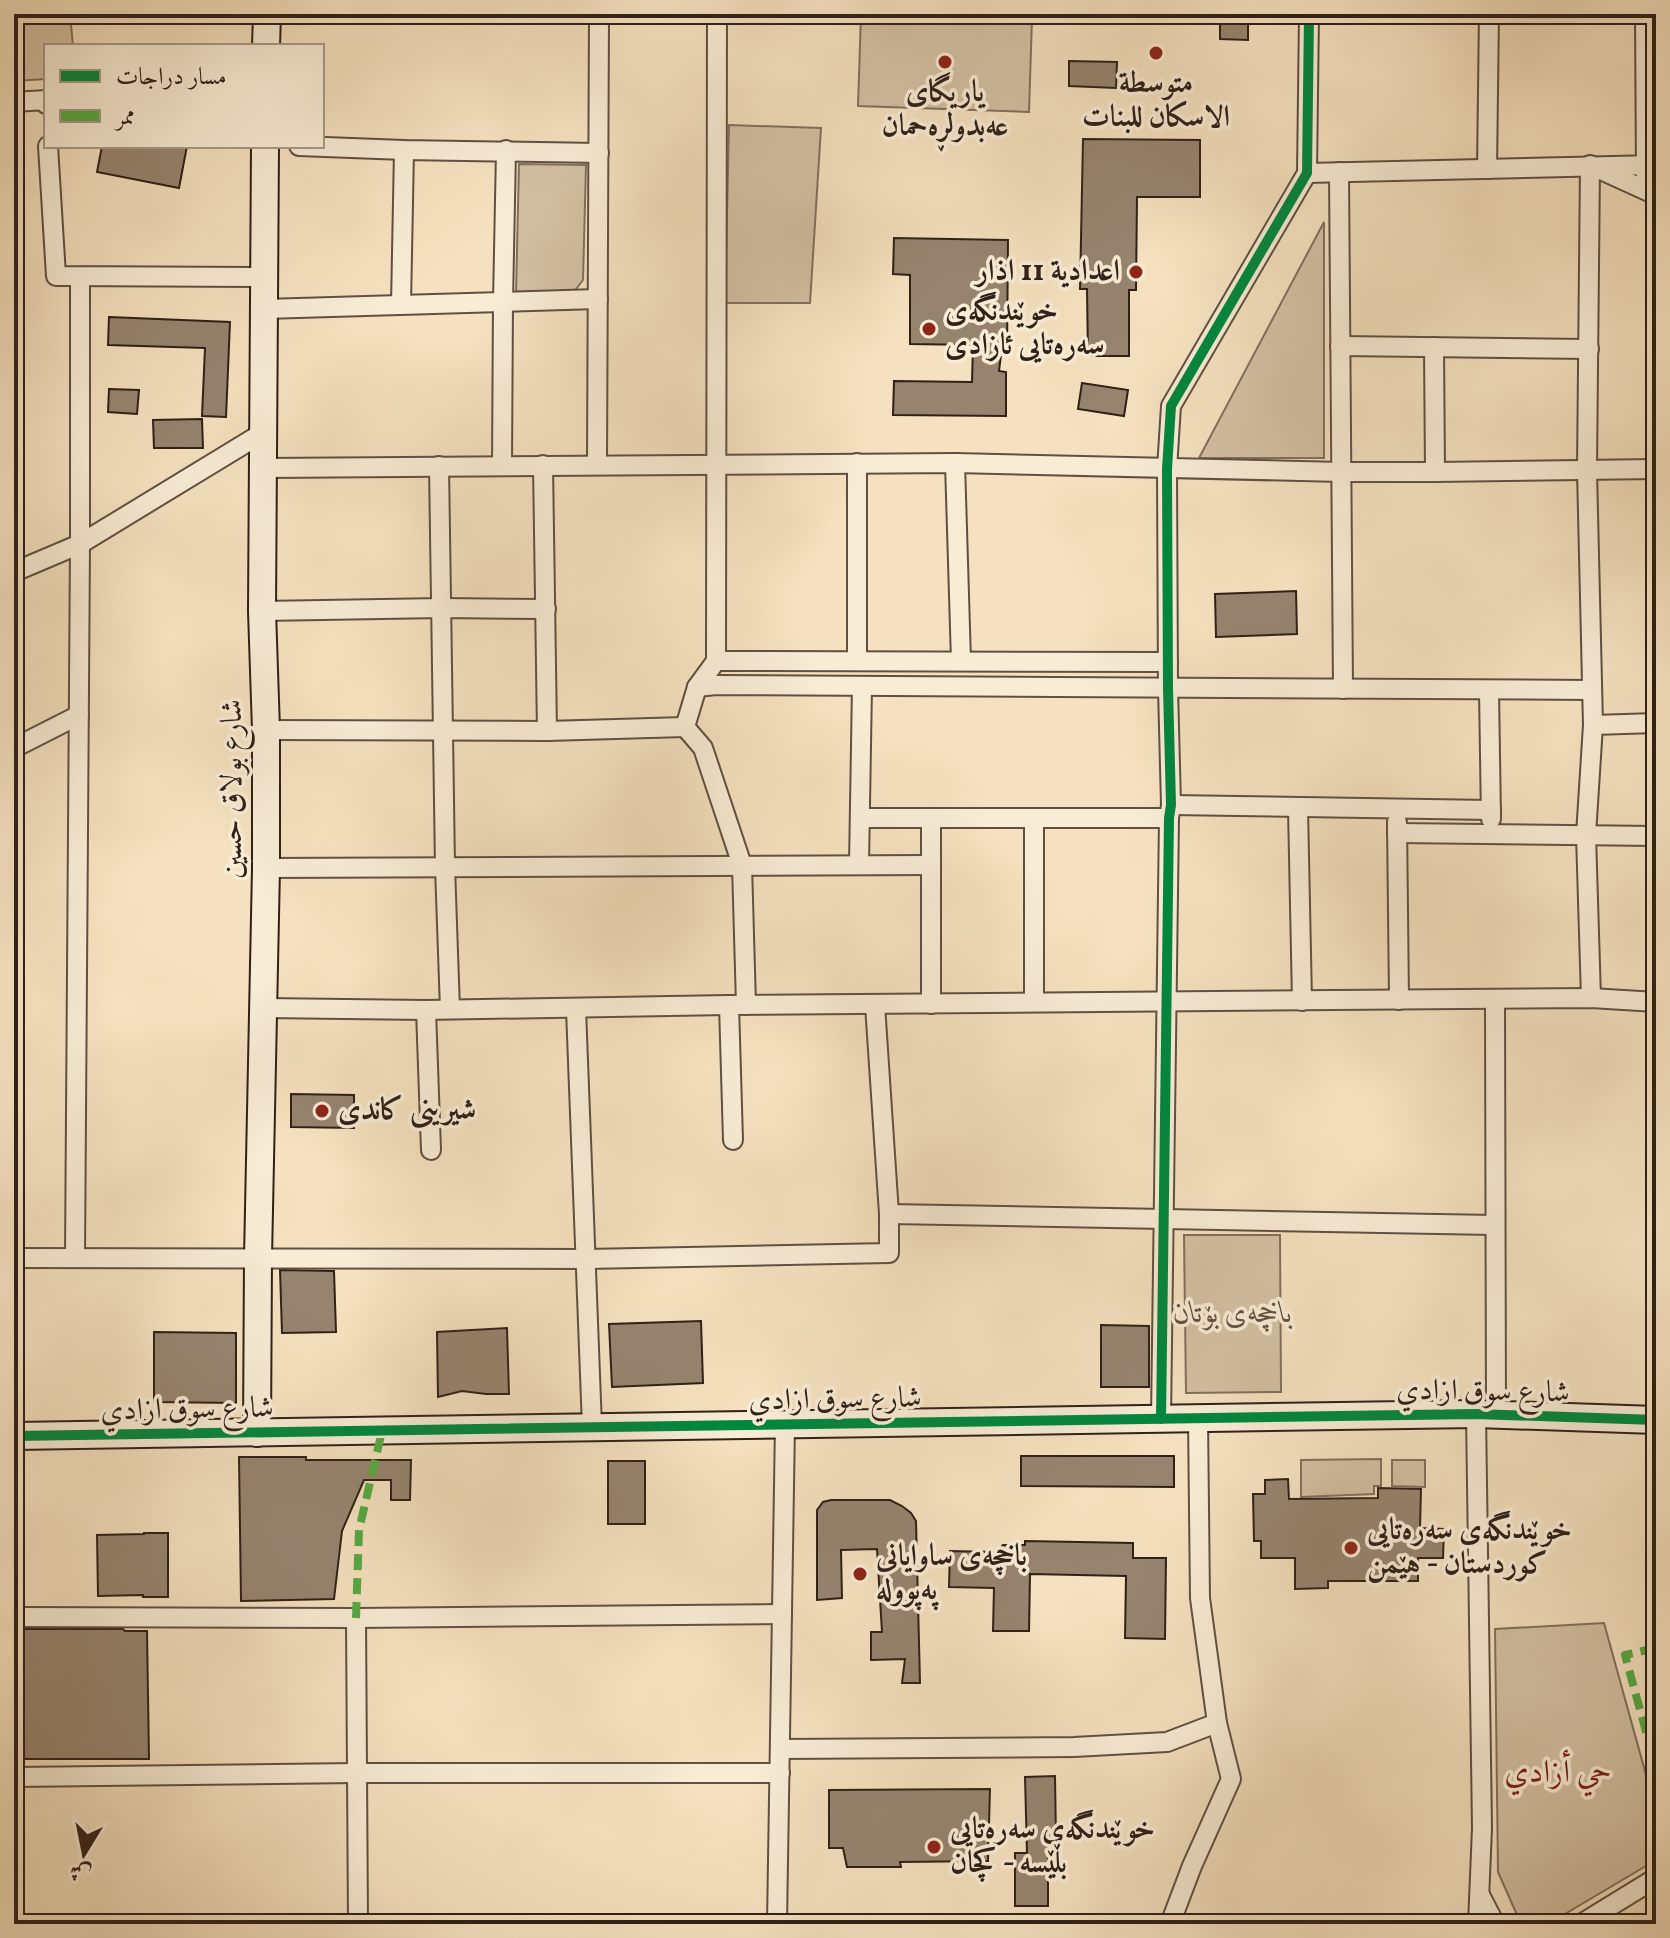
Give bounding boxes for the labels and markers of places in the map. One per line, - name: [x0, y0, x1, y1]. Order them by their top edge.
- marker: متوسطة الاسكان للبنات: [1147, 44, 1165, 62]
- marker: یاریگای عەبدولڕەحمان: [936, 53, 954, 71]
- place label: متوسطة الاسكان للبنات: [1082, 63, 1230, 139]
- place label: یاریگای عەبدولڕەحمان: [882, 71, 1009, 152]
- place label: اعدادية 11 اذار: [973, 251, 1120, 293]
- marker: اعدادية 11 اذار: [1127, 263, 1145, 281]
- place label: خوێندنگەی سەرەتایی ئازادی: [945, 291, 1105, 367]
- marker: خوێندنگەی سەرەتایی ئازادی: [920, 320, 938, 338]
- place label: شیرینی کاندی: [338, 1090, 476, 1132]
- marker: شیرینی کاندی: [313, 1102, 331, 1120]
- place label: خوێندنگەی سەرەتایی کوردستان - هێمن: [1366, 1510, 1572, 1586]
- place label: باخچەی ساوایانی پەپوولە: [875, 1536, 1027, 1612]
- marker: خوێندنگەی سەرەتایی کوردستان - هێمن: [1342, 1539, 1360, 1557]
- marker: باخچەی ساوایانی پەپوولە: [851, 1565, 869, 1583]
- place label: خوێندنگەی سەرەتایی بڵێسە - کچان: [949, 1809, 1155, 1885]
- marker: خوێندنگەی سەرەتایی بڵێسە - کچان: [925, 1838, 943, 1856]

